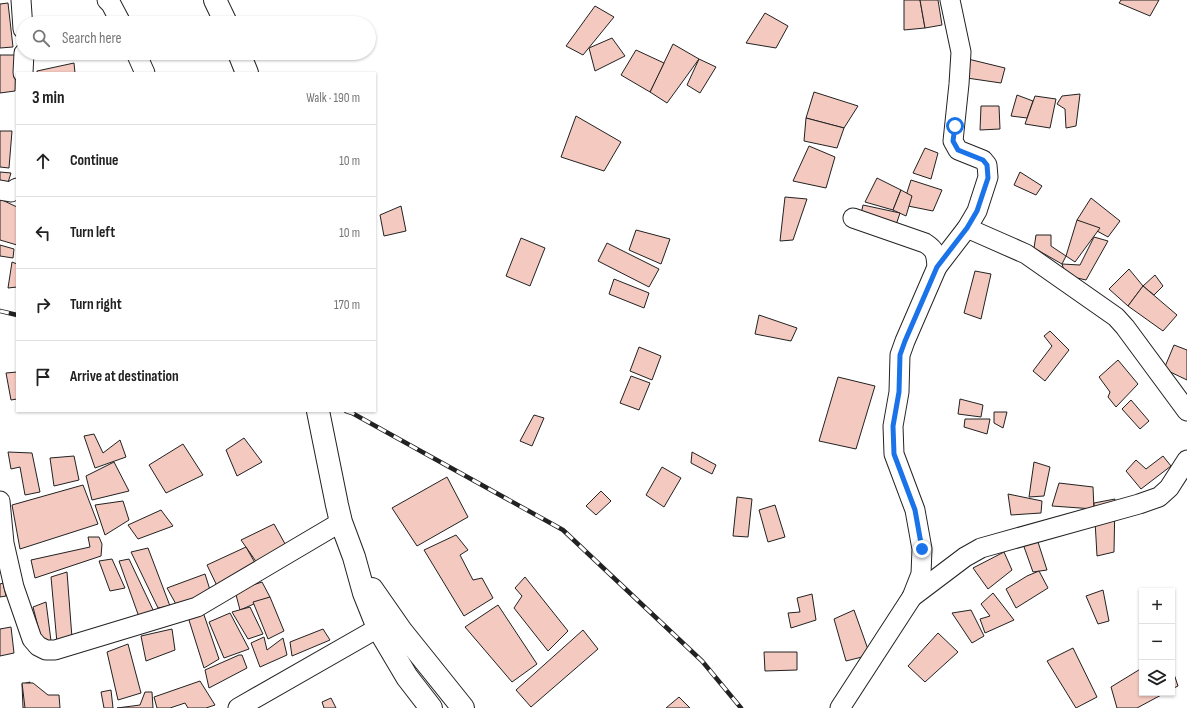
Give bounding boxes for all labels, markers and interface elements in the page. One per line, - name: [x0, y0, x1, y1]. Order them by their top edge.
- search box: [16, 16, 376, 60]
- icon: search: [30, 27, 52, 49]
- text: Search here: [62, 29, 122, 48]
- text: 3 min: [32, 88, 65, 108]
- text: Walk · 190 m: [306, 90, 360, 106]
- route start: [946, 117, 964, 135]
- icon: ahead: [32, 150, 54, 172]
- text: Continue: [70, 151, 119, 170]
- text: 10 m: [339, 153, 360, 169]
- icon: left: [32, 222, 54, 244]
- text: Turn left: [70, 223, 115, 242]
- text: 10 m: [339, 225, 360, 241]
- icon: right: [32, 294, 54, 316]
- text: Turn right: [70, 295, 122, 314]
- text: 170 m: [334, 297, 360, 313]
- icon: arrive: [32, 366, 54, 388]
- text: Arrive at destination: [70, 367, 179, 386]
- route end: [913, 540, 931, 558]
- map controls: [1139, 588, 1175, 696]
- button: +: [1139, 588, 1175, 624]
- button: −: [1139, 624, 1175, 660]
- button: layers: [1139, 660, 1175, 696]

